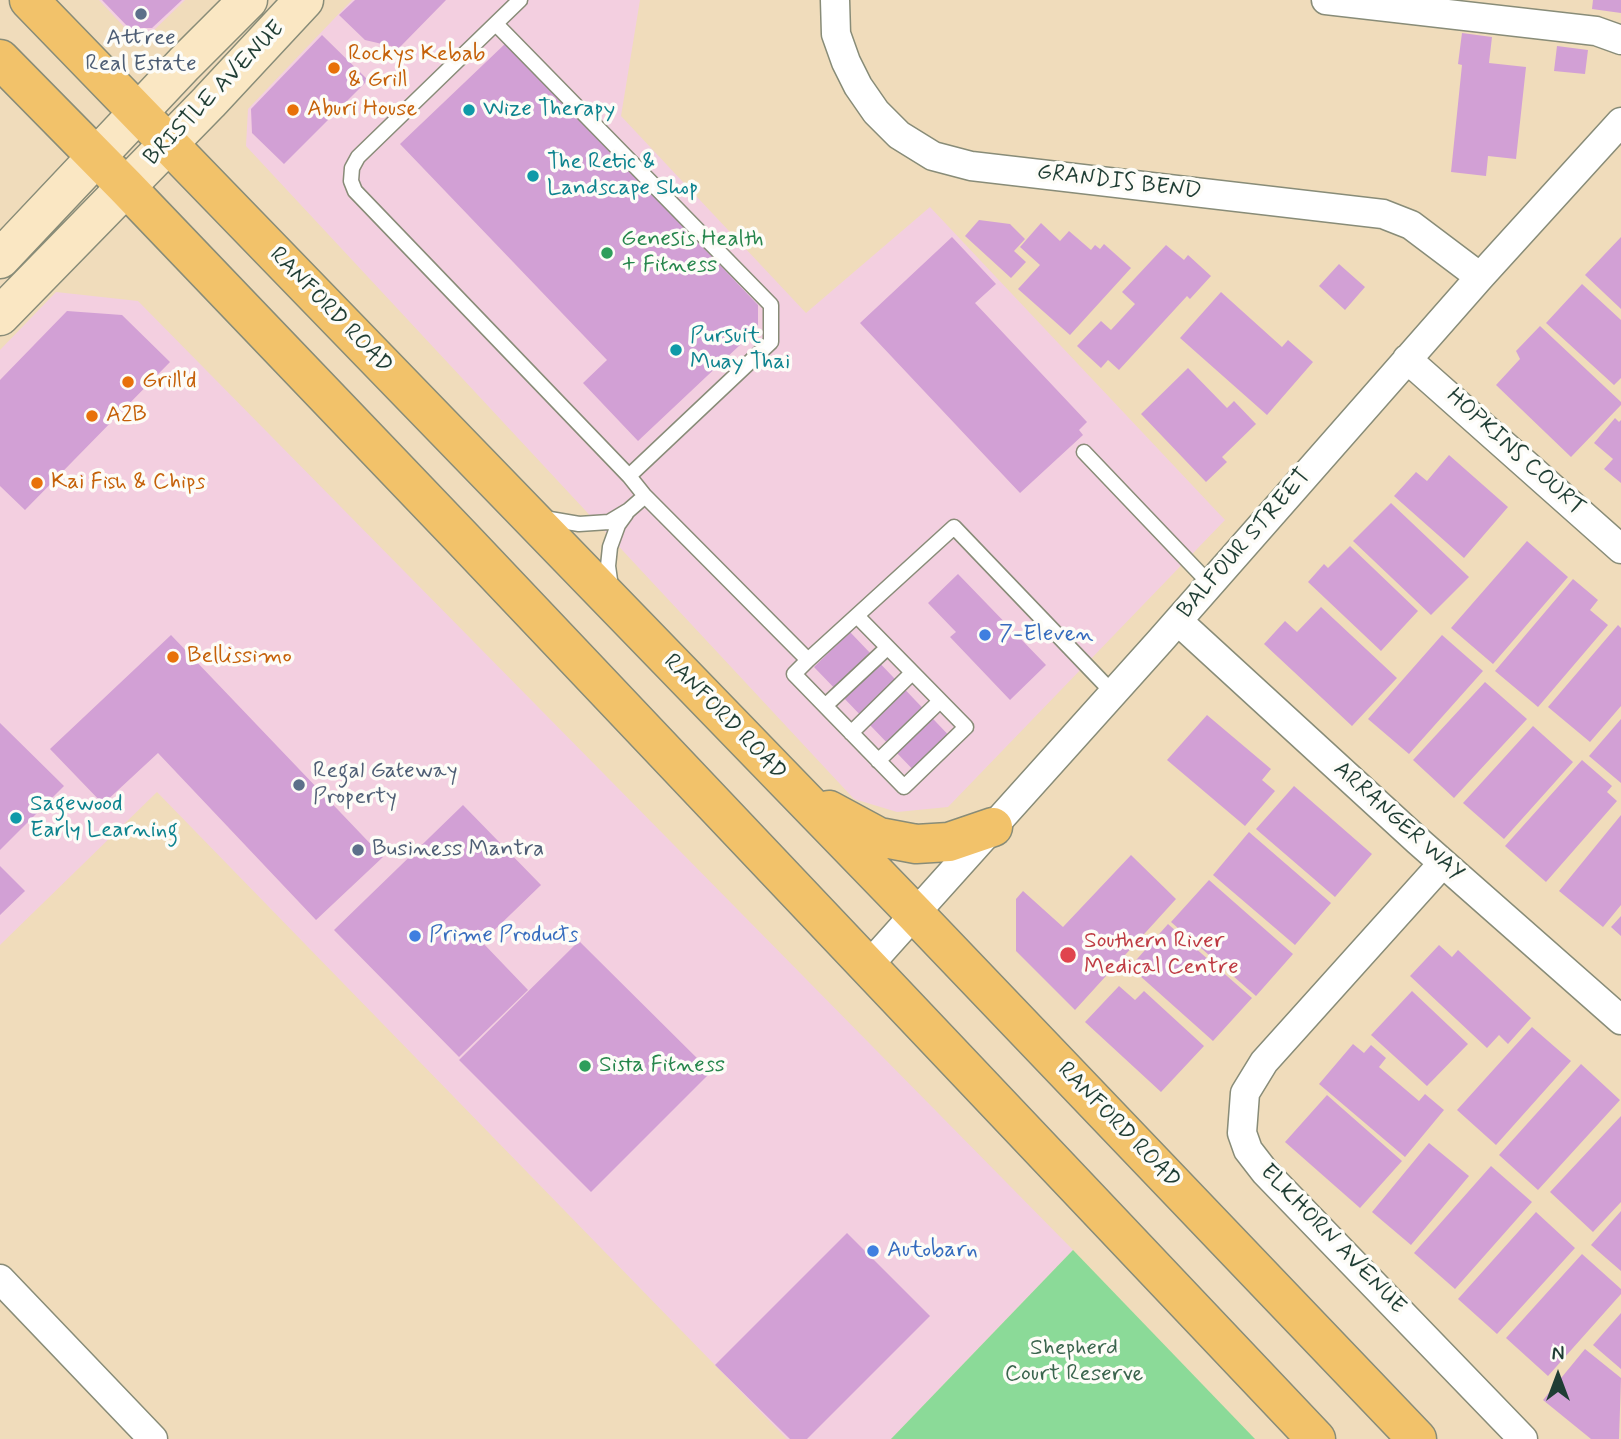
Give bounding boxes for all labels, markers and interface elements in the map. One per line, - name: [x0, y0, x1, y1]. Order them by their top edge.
- marker: Attree Real Estate: [133, 6, 149, 22]
- street label: BRISTLE AVENUE: [139, 16, 291, 172]
- place label: Attree Real Estate: [85, 25, 197, 79]
- place label: Rockys Kebab & Grill: [348, 41, 485, 95]
- marker: Rockys Kebab & Grill: [326, 60, 342, 76]
- place label: Aburi House: [307, 96, 417, 124]
- place label: Wize Therapy: [483, 96, 615, 124]
- marker: Aburi House: [285, 102, 301, 118]
- marker: Wize Therapy: [461, 102, 477, 118]
- place label: The Retic & Landscape Shop: [547, 149, 698, 203]
- street label: GRANDIS BEND: [1035, 159, 1203, 207]
- marker: The Retic & Landscape Shop: [525, 168, 541, 184]
- place label: Genesis Health + Fitness: [621, 226, 764, 280]
- street label: RANFORD ROAD: [263, 242, 397, 380]
- marker: Genesis Health + Fitness: [599, 245, 615, 261]
- place label: Pursuit Muay Thai: [690, 323, 790, 377]
- marker: Pursuit Muay Thai: [668, 342, 684, 358]
- place label: Grill'd: [142, 368, 197, 396]
- marker: Grill'd: [120, 374, 136, 390]
- street label: HOPKINS COURT: [1440, 383, 1590, 523]
- place label: A2B: [106, 402, 147, 430]
- marker: A2B: [84, 408, 100, 424]
- street label: BALFOUR STREET: [1172, 463, 1318, 625]
- place label: Kai Fish & Chips: [51, 469, 205, 497]
- marker: Kai Fish & Chips: [29, 475, 45, 491]
- place label: 7-Eleven: [999, 621, 1094, 649]
- marker: 7-Eleven: [977, 627, 993, 643]
- place label: Bellissimo: [187, 643, 292, 671]
- marker: Bellissimo: [165, 649, 181, 665]
- street label: RANFORD ROAD: [657, 649, 791, 787]
- street label: ARRANGER WAY: [1327, 756, 1469, 888]
- place label: Regal Gateway Property: [313, 758, 458, 812]
- marker: Regal Gateway Property: [291, 777, 307, 793]
- place label: Sagewood Early Learning: [30, 791, 178, 845]
- marker: Sagewood Early Learning: [8, 810, 24, 826]
- place label: Business Mantra: [372, 836, 544, 864]
- marker: Business Mantra: [350, 842, 366, 858]
- place label: Prime Products: [429, 922, 578, 950]
- marker: Prime Products: [407, 928, 423, 944]
- place label: Southern River Medical Centre: [1084, 928, 1239, 982]
- marker: Southern River Medical Centre: [1058, 945, 1078, 965]
- place label: Sista Fitness: [599, 1052, 725, 1080]
- street label: RANFORD ROAD: [1051, 1057, 1185, 1195]
- marker: Sista Fitness: [577, 1058, 593, 1074]
- street label: ELKHORN AVENUE: [1253, 1159, 1411, 1321]
- place label: Autobarn: [887, 1237, 978, 1265]
- marker: Autobarn: [865, 1243, 881, 1259]
- park label: Shepherd Court Reserve: [1005, 1335, 1143, 1389]
- north arrow: [1523, 1341, 1593, 1411]
- text: N: [1552, 1342, 1564, 1367]

